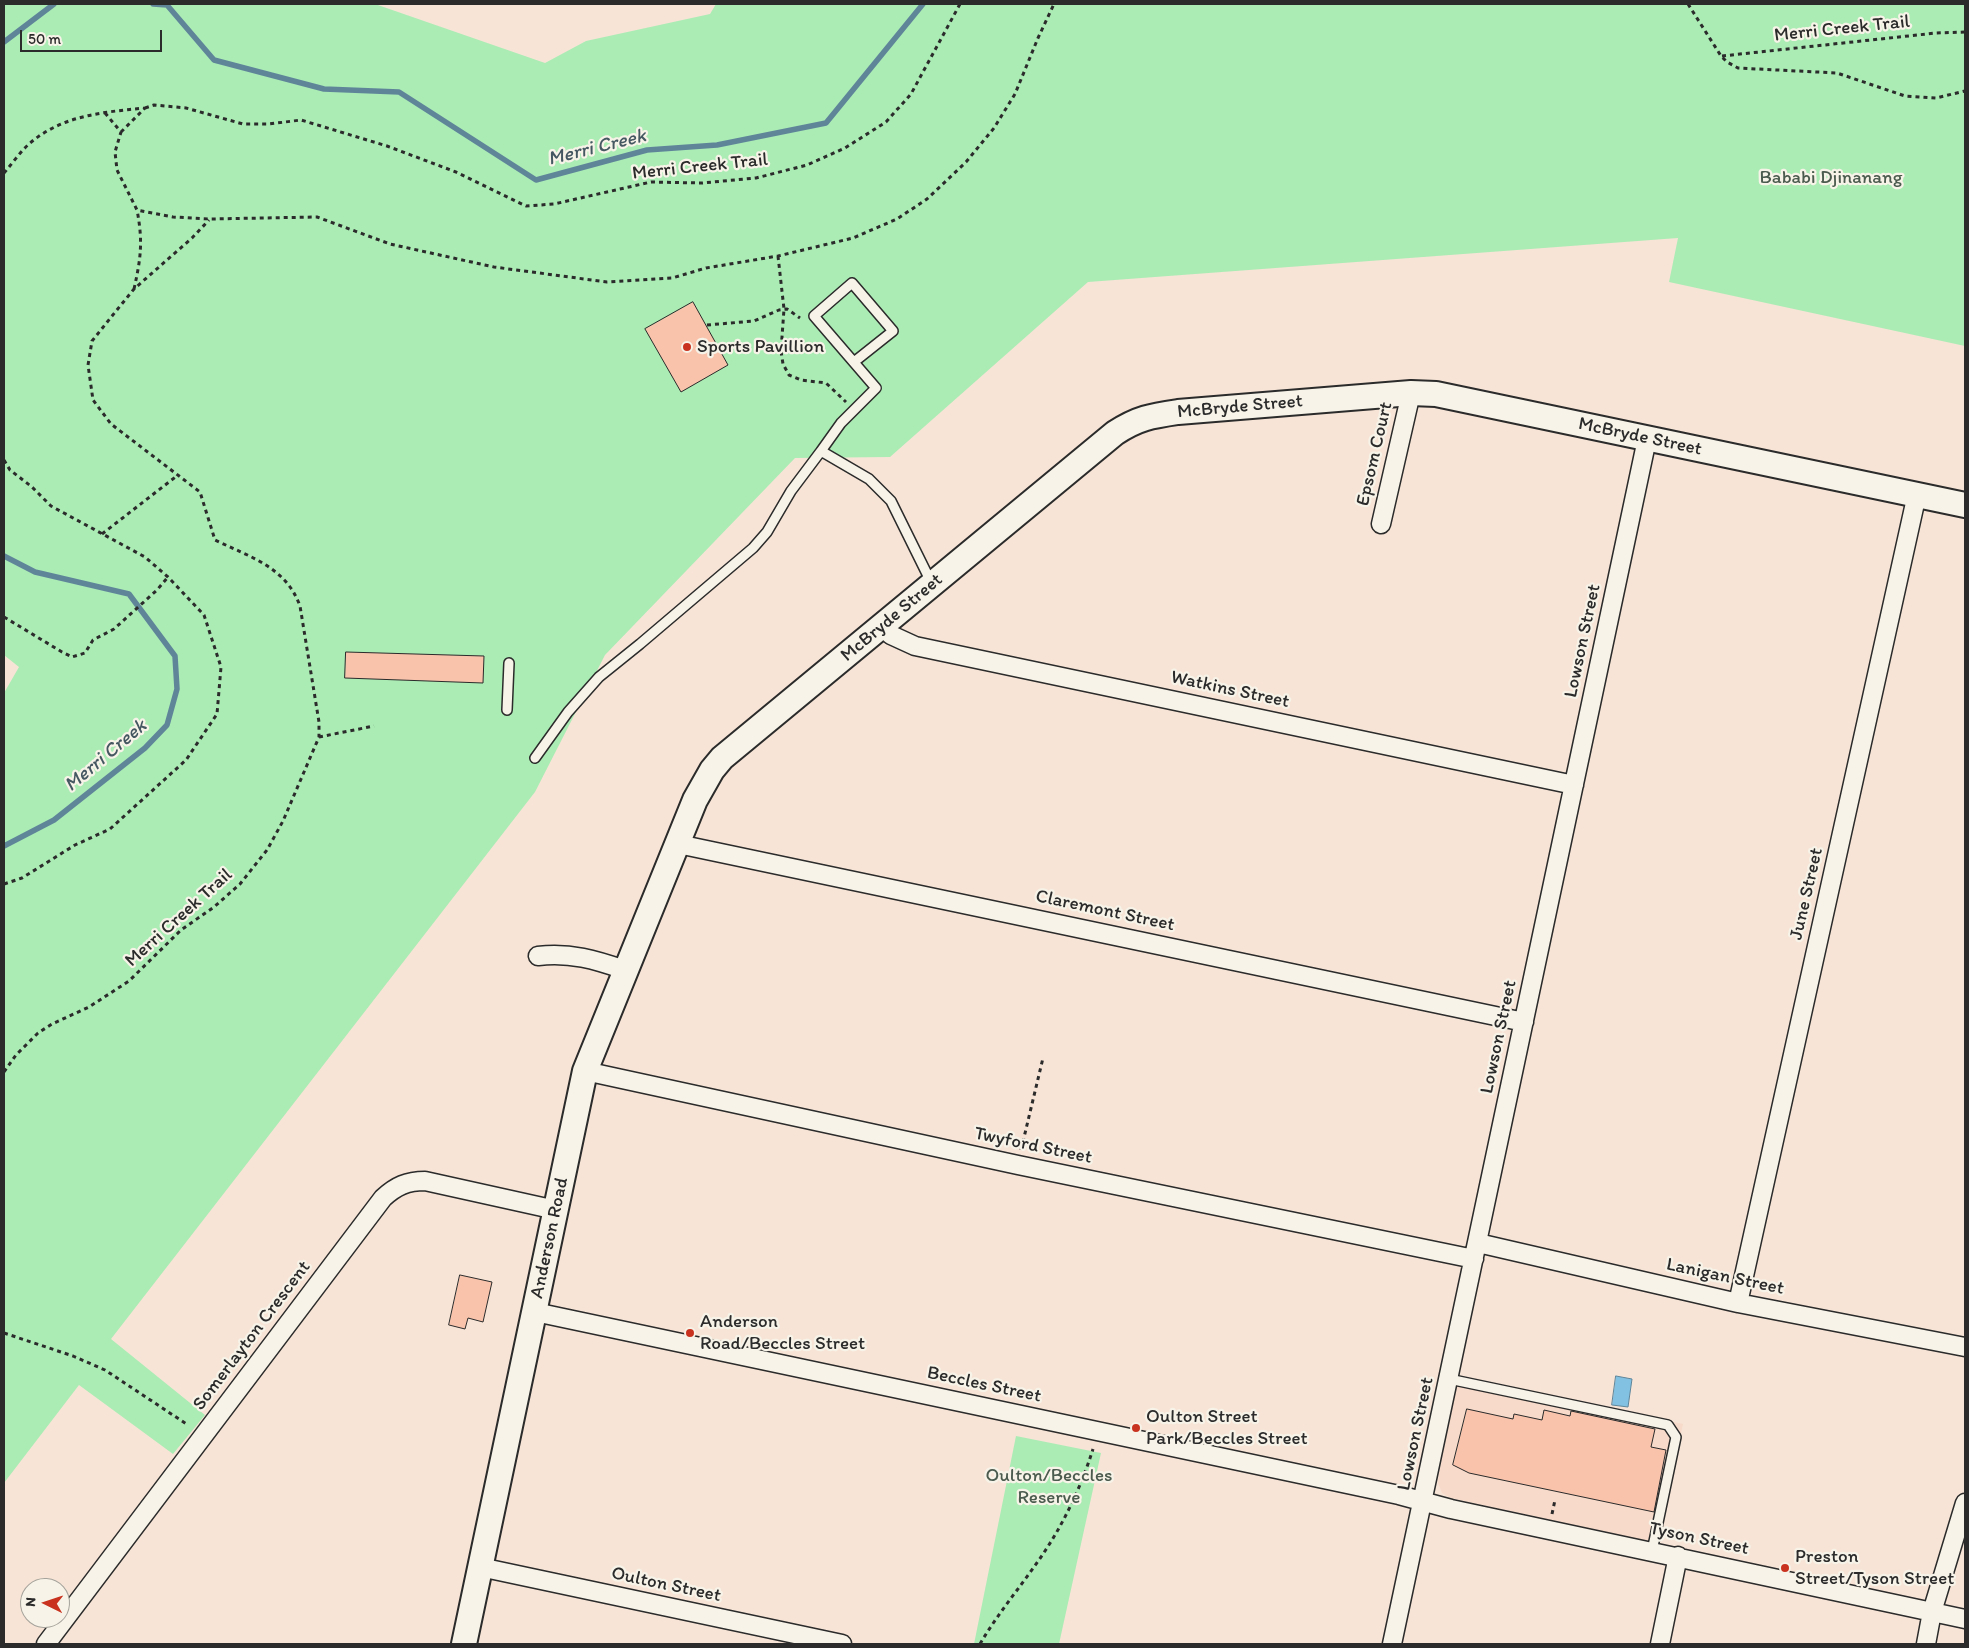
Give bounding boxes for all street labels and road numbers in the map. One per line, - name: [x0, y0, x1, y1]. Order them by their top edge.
- street label: Merri Creek Trail: [1773, 11, 1911, 47]
- street label: Merri Creek Trail: [631, 149, 769, 185]
- street label: McBryde Street: [1176, 390, 1304, 424]
- street label: Epsom Court: [1352, 400, 1398, 508]
- street label: McBryde Street: [1576, 413, 1704, 461]
- street label: McBryde Street: [836, 569, 948, 667]
- street label: Lowson Street: [1560, 582, 1606, 700]
- street label: Watkins Street: [1169, 666, 1291, 714]
- street label: June Street: [1785, 846, 1829, 942]
- street label: Merri Creek Trail: [121, 864, 237, 972]
- street label: Claremont Street: [1033, 885, 1177, 937]
- street label: Lowson Street: [1476, 978, 1522, 1096]
- street label: Twyford Street: [972, 1122, 1094, 1170]
- street label: Anderson Road: [526, 1175, 574, 1301]
- street label: Lanigan Street: [1664, 1253, 1786, 1301]
- street label: Somerlayton Crescent: [188, 1257, 316, 1415]
- street label: Beccles Street: [925, 1362, 1043, 1408]
- street label: Lowson Street: [1393, 1375, 1439, 1493]
- street label: Tyson Street: [1647, 1517, 1751, 1561]
- street label: Oulton Street: [609, 1562, 723, 1608]

